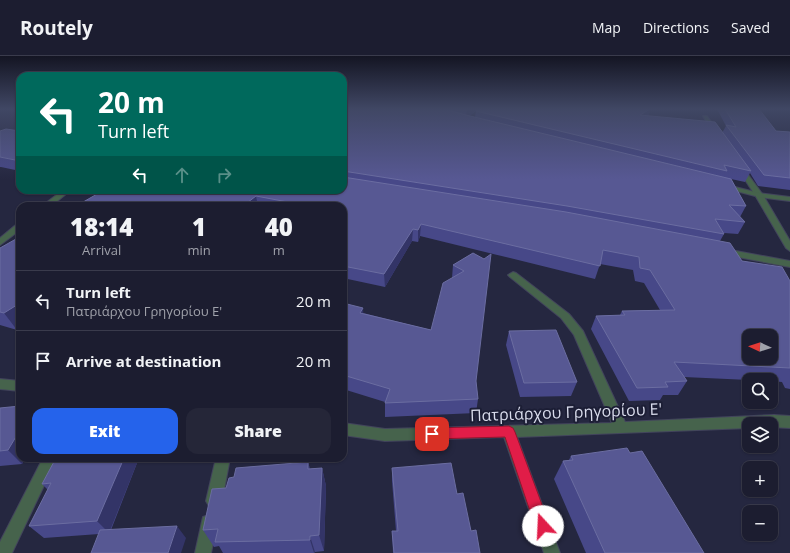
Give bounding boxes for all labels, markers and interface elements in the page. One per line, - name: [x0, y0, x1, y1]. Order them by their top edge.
- text: Routely: [20, 15, 93, 41]
- text: Map: [592, 18, 621, 37]
- text: Directions: [643, 18, 709, 37]
- text: Saved: [731, 18, 770, 37]
- text: 20 m: [98, 83, 165, 121]
- icon: left: [32, 88, 84, 140]
- text: Turn left: [98, 119, 169, 143]
- icon: left: [129, 164, 151, 186]
- icon: ahead: [171, 164, 193, 186]
- icon: right: [213, 164, 235, 186]
- text: 18:14: [70, 210, 133, 243]
- text: 1: [192, 210, 206, 243]
- text: 40: [265, 210, 293, 243]
- text: Arrival: [82, 241, 121, 259]
- text: min: [187, 241, 211, 259]
- text: m: [273, 241, 285, 259]
- text: Turn left: [66, 282, 131, 302]
- icon: left: [32, 290, 54, 312]
- text: 20 m: [296, 291, 331, 311]
- text: Πατριάρχου Γρηγορίου Ε': [66, 302, 222, 320]
- north arrow: [742, 329, 778, 365]
- map controls: [742, 329, 778, 541]
- icon: arrive: [32, 350, 54, 372]
- text: Arrive at destination: [66, 351, 221, 371]
- text: 20 m: [296, 351, 331, 371]
- button: search: [742, 373, 778, 409]
- street label: Πατριάρχου Γρηγορίου Ε': [470, 398, 662, 426]
- button: Exit: [32, 408, 178, 454]
- button: Share: [186, 408, 331, 454]
- pin: [415, 417, 449, 451]
- button: layers: [742, 417, 778, 453]
- icon: arrive: [421, 423, 443, 445]
- button: +: [742, 461, 778, 497]
- position arrow: [522, 505, 564, 547]
- button: −: [742, 505, 778, 541]

